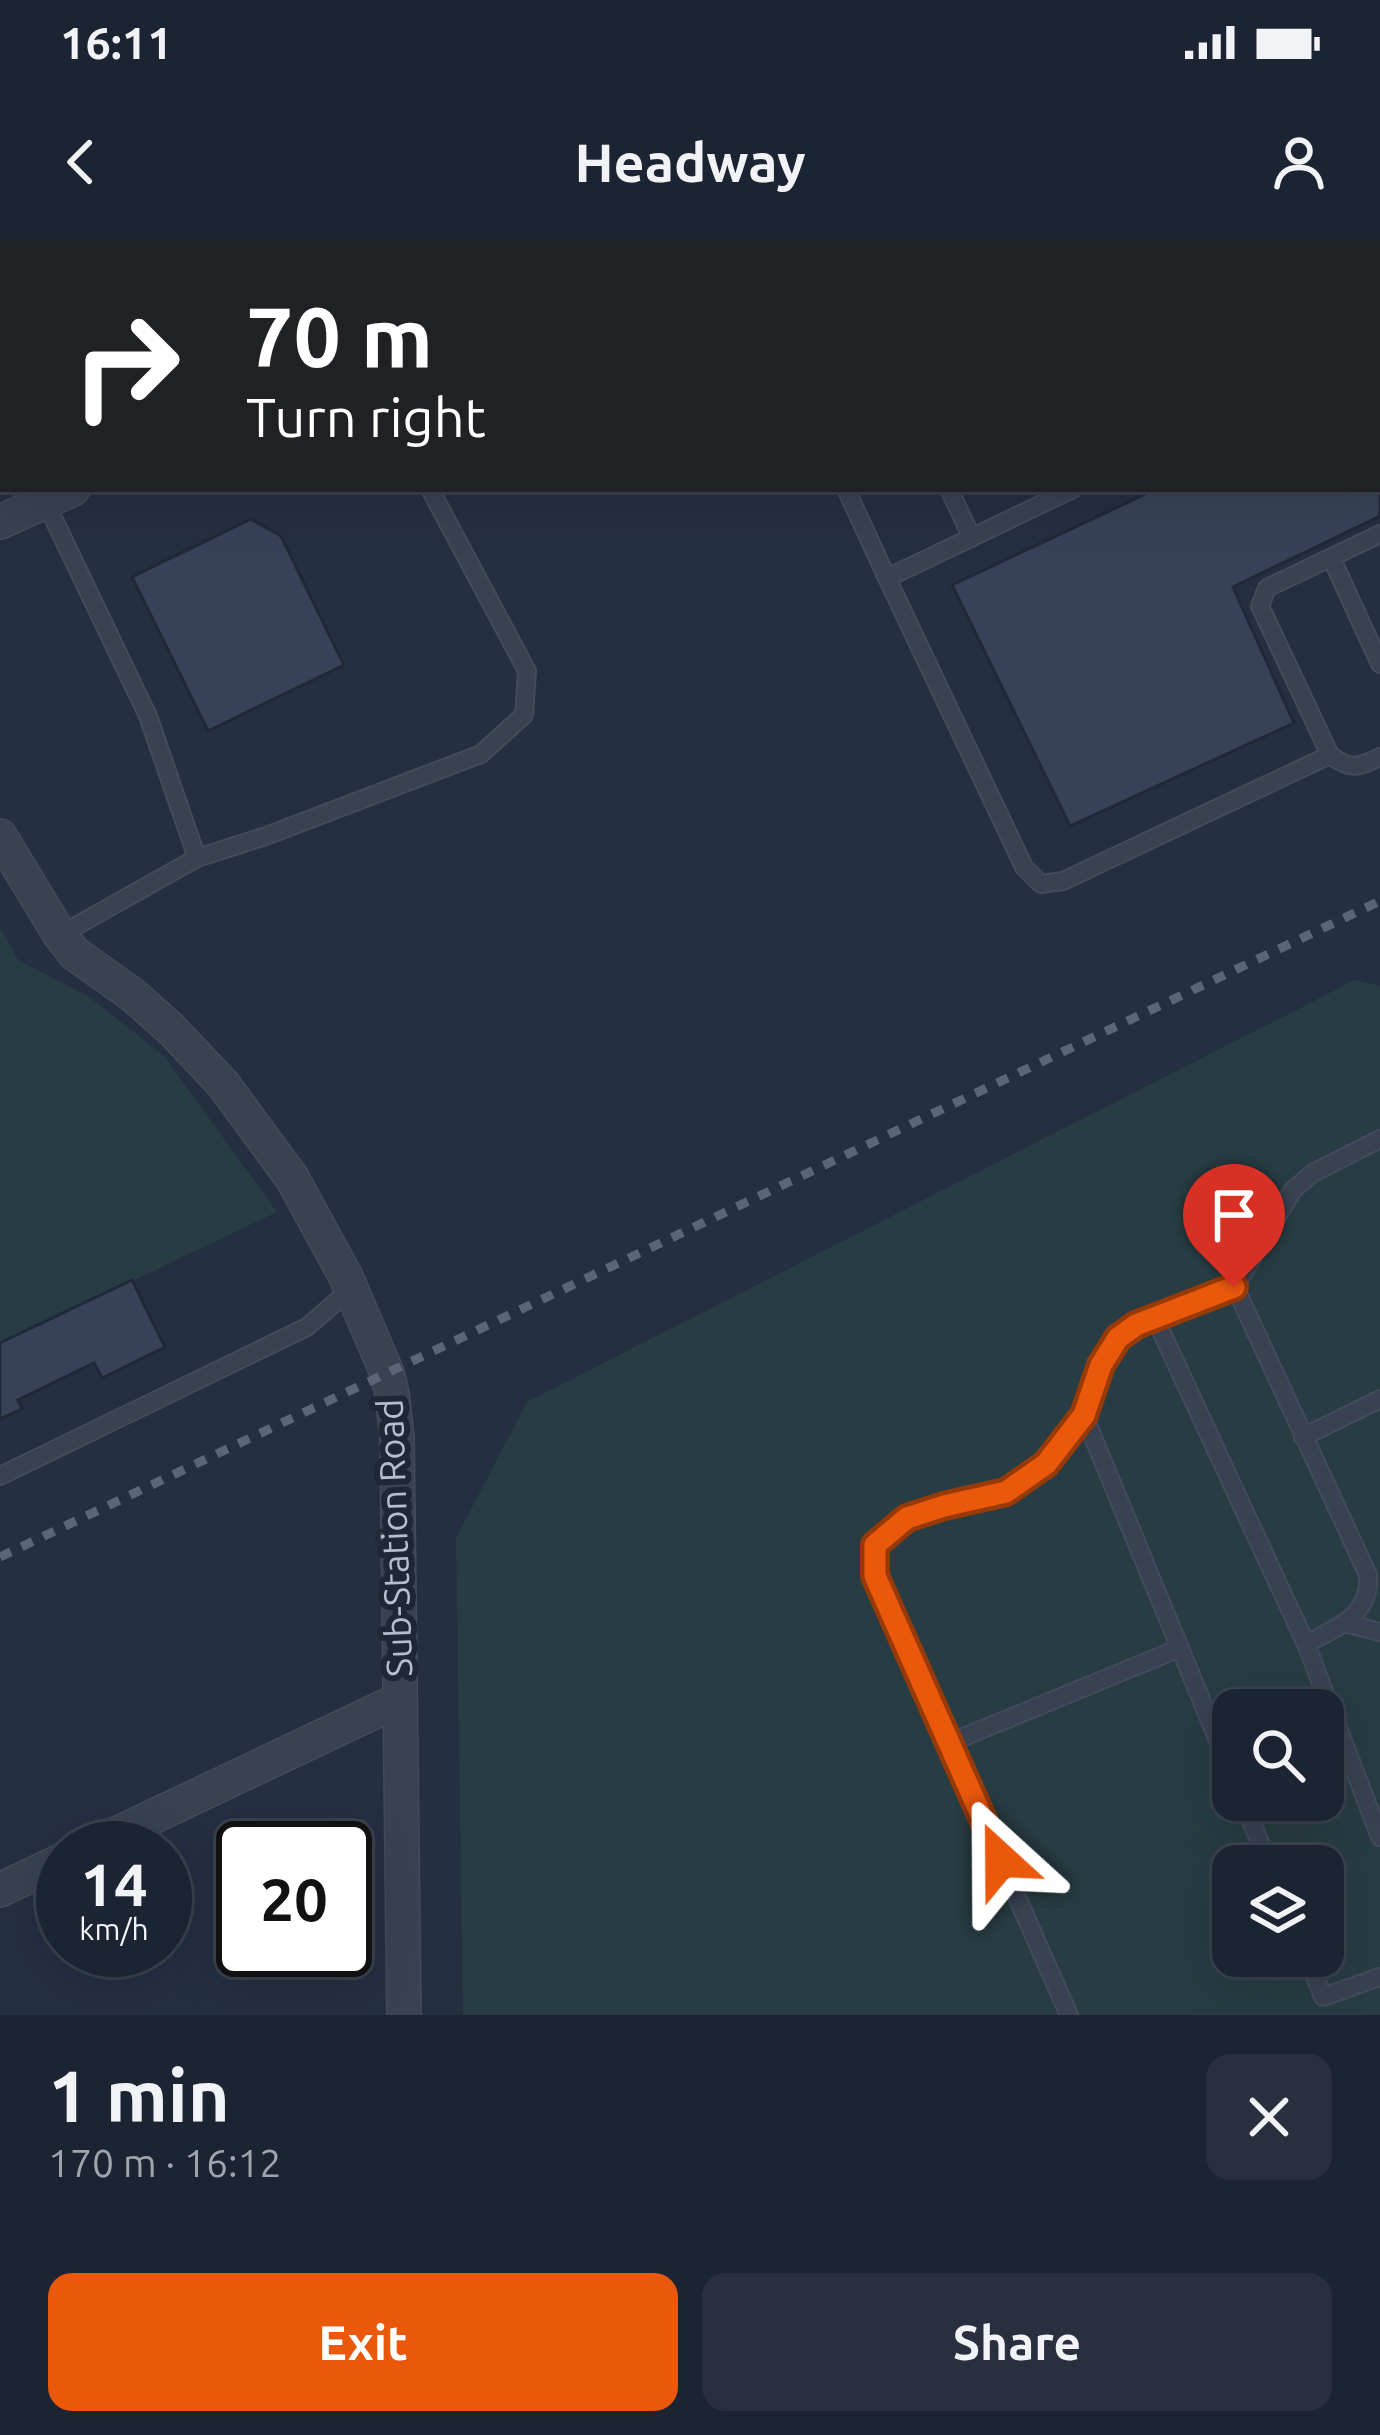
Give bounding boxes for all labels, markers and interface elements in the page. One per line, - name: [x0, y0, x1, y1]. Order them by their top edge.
- text: 16:11: [60, 17, 173, 68]
- icon: back: [48, 129, 114, 195]
- icon: person: [1266, 129, 1332, 195]
- text: Headway: [574, 132, 806, 192]
- icon: right: [48, 288, 204, 444]
- text: 70 m: [246, 289, 433, 383]
- text: Turn right: [246, 387, 486, 447]
- pin: [1183, 1164, 1285, 1287]
- icon: arrive: [1201, 1182, 1267, 1248]
- street label: Sub-Station Road: [369, 1398, 419, 1678]
- map controls: [1212, 1689, 1344, 1977]
- button: search: [1212, 1689, 1344, 1821]
- position arrow: [938, 1797, 1064, 1923]
- speed limit sign: 20: [216, 1821, 372, 1977]
- button: layers: [1212, 1845, 1344, 1977]
- text: 14: [80, 1850, 148, 1917]
- text: km/h: [79, 1912, 149, 1946]
- button: close: [1206, 2054, 1332, 2180]
- text: 1 min: [48, 2055, 230, 2136]
- text: 170 m · 16:12: [48, 2141, 282, 2184]
- button: Exit: [48, 2273, 678, 2411]
- button: Share: [702, 2273, 1332, 2411]

